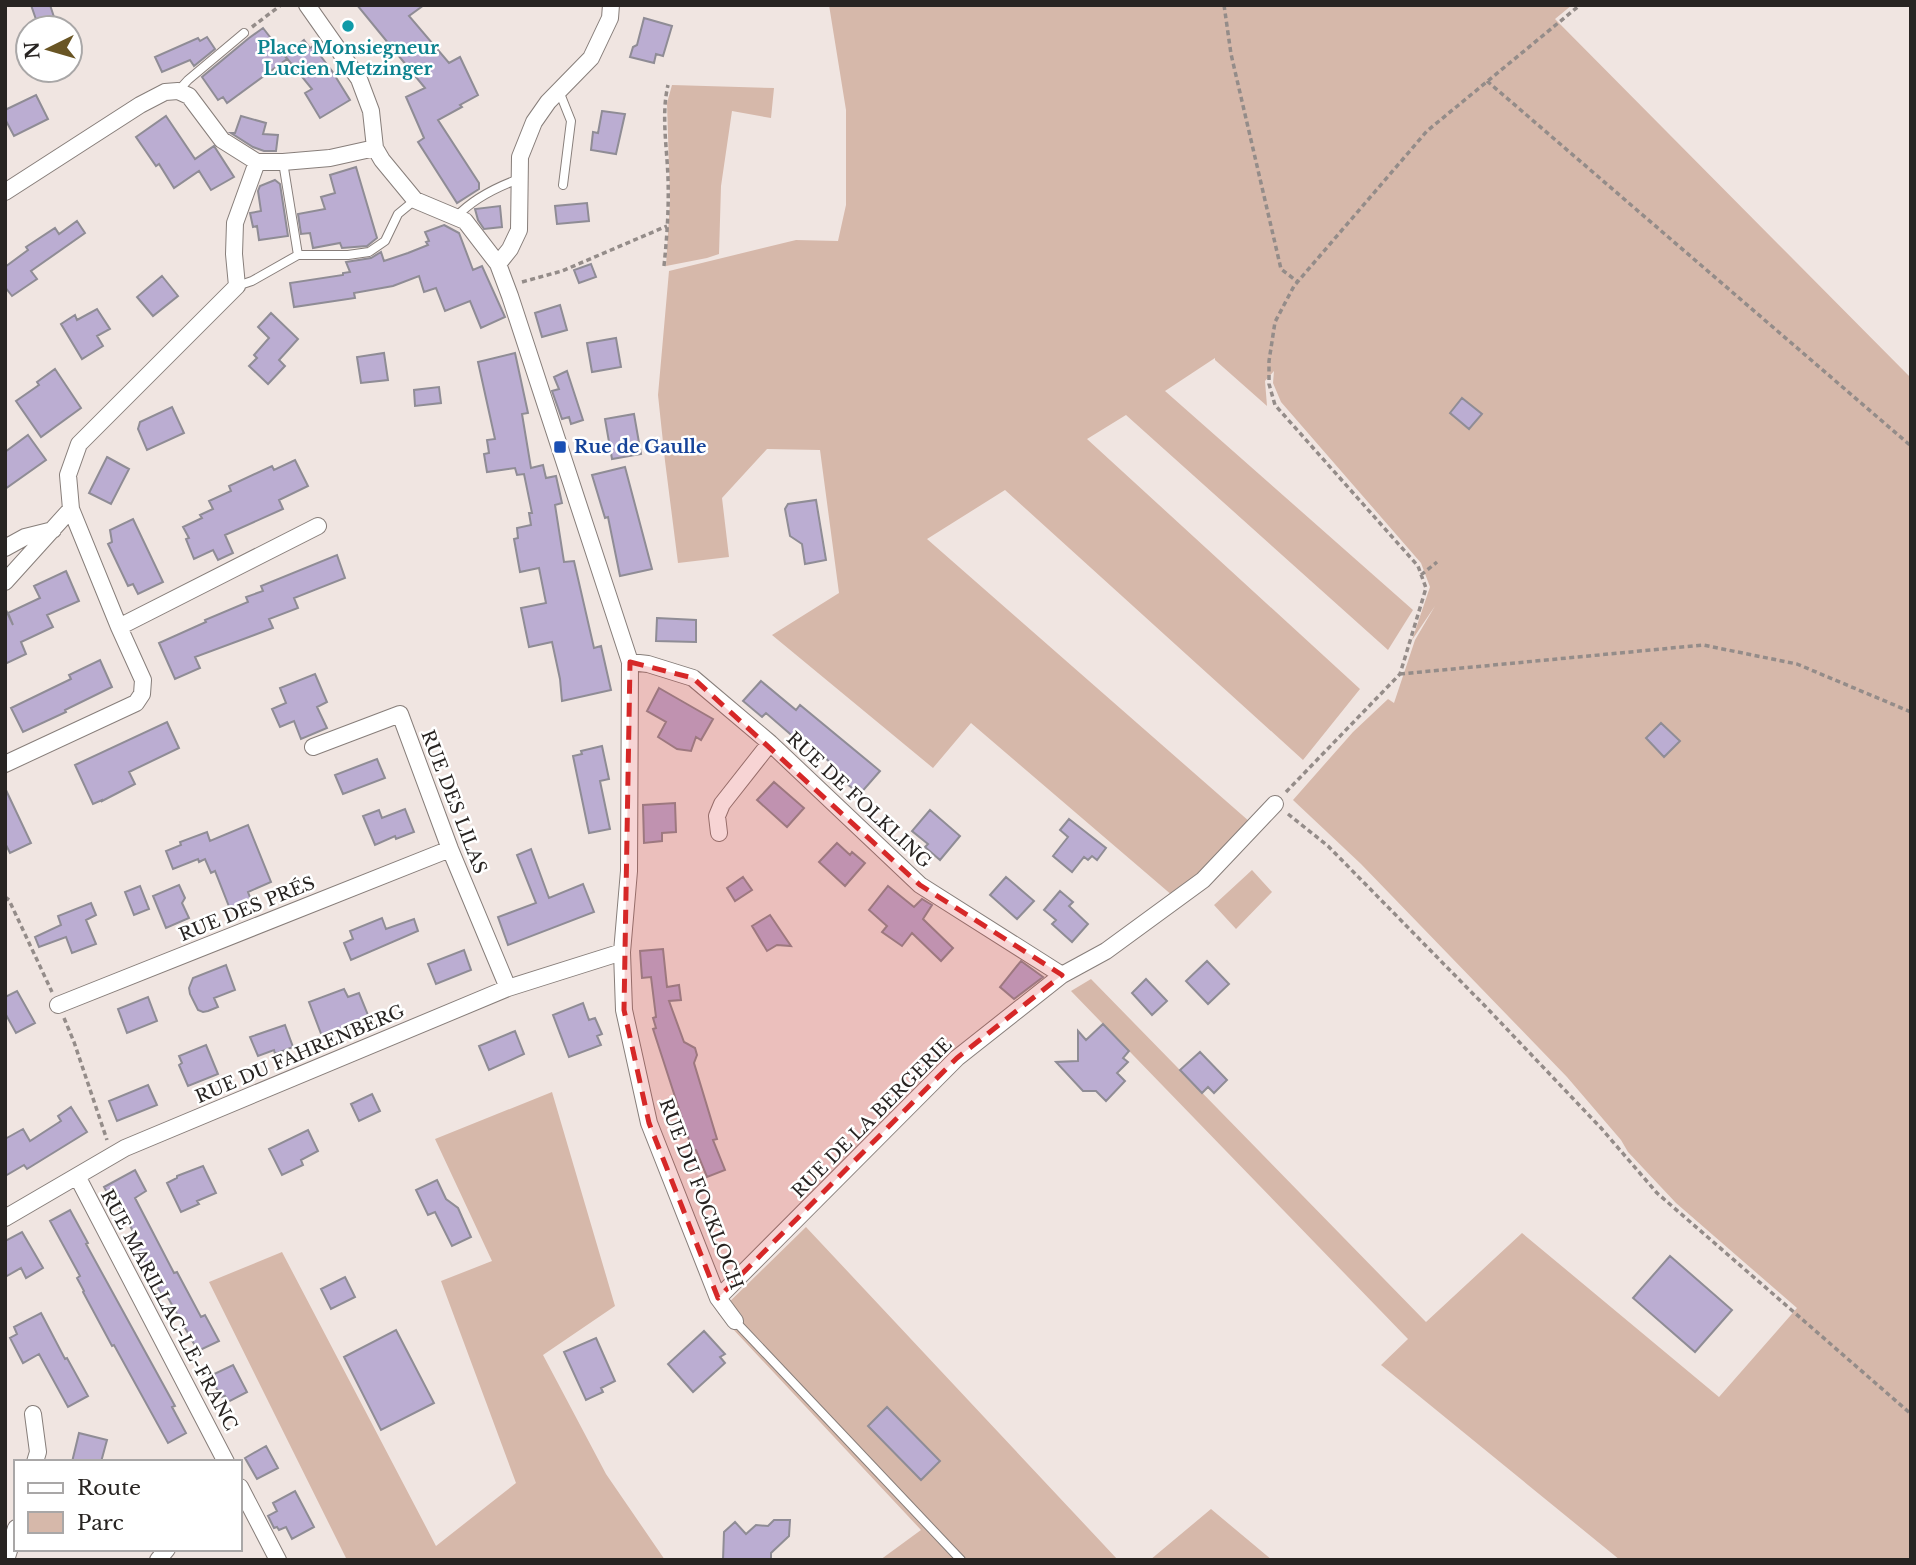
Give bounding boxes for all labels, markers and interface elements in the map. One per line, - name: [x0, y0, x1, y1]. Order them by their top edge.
- north arrow: [14, 14, 84, 84]
- marker: Place Monsiegneur Lucien Metzinger: [340, 18, 356, 34]
- place label: Place Monsiegneur Lucien Metzinger: [257, 37, 439, 80]
- text: N: [20, 40, 45, 60]
- place label: Rue de Gaulle: [574, 436, 707, 458]
- marker: Rue de Gaulle: [552, 439, 568, 455]
- street label: RUE DES LILAS: [416, 727, 492, 877]
- street label: RUE DE FOLKLING: [782, 727, 936, 873]
- street label: RUE DES PRÉS: [176, 871, 318, 946]
- street label: RUE DU FAHRENBERG: [192, 1000, 408, 1108]
- street label: RUE DE LA BERGERIE: [787, 1033, 957, 1203]
- street label: RUE DU FOCKLOCH: [654, 1096, 748, 1292]
- street label: RUE MARILLAC-LE-FRANC: [96, 1186, 242, 1434]
- legend: [14, 1460, 242, 1551]
- text: Route: [77, 1475, 141, 1501]
- text: Parc: [77, 1510, 124, 1536]

